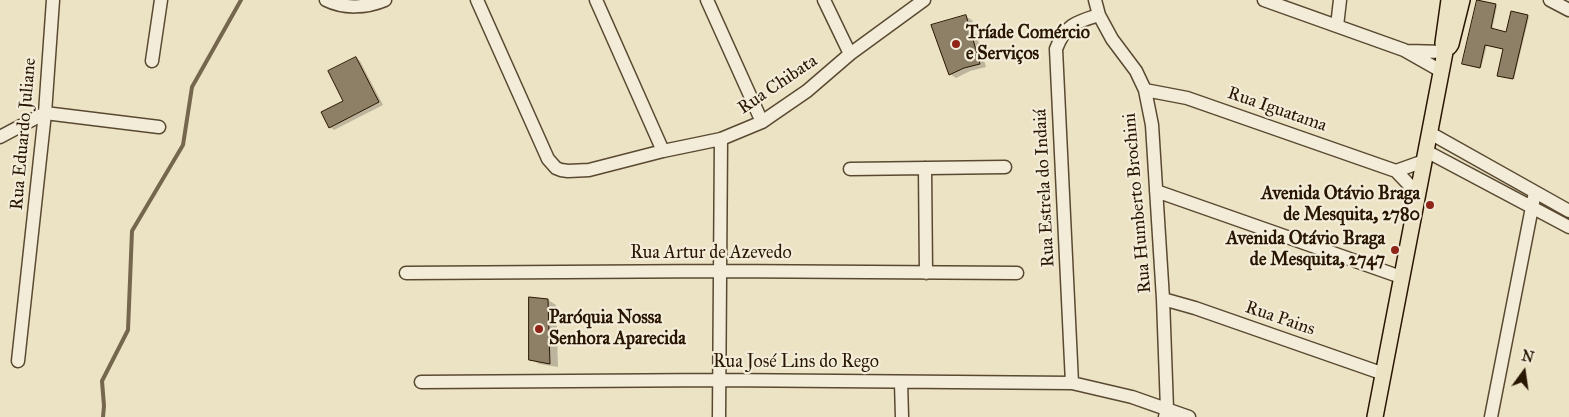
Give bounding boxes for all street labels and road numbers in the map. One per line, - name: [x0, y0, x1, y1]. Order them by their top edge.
- street label: Rua Chibata: [734, 51, 822, 119]
- street label: Rua Eduardo Juliane: [7, 57, 41, 211]
- street label: Rua Iguatama: [1225, 83, 1329, 137]
- street label: Rua Estrela do Indaiá: [1030, 108, 1060, 268]
- street label: Rua Humberto Brochini: [1119, 112, 1157, 294]
- street label: Rua Artur de Azevedo: [630, 243, 792, 265]
- street label: Rua Pains: [1242, 297, 1318, 341]
- street label: Rua José Lins do Rego: [713, 352, 879, 374]

